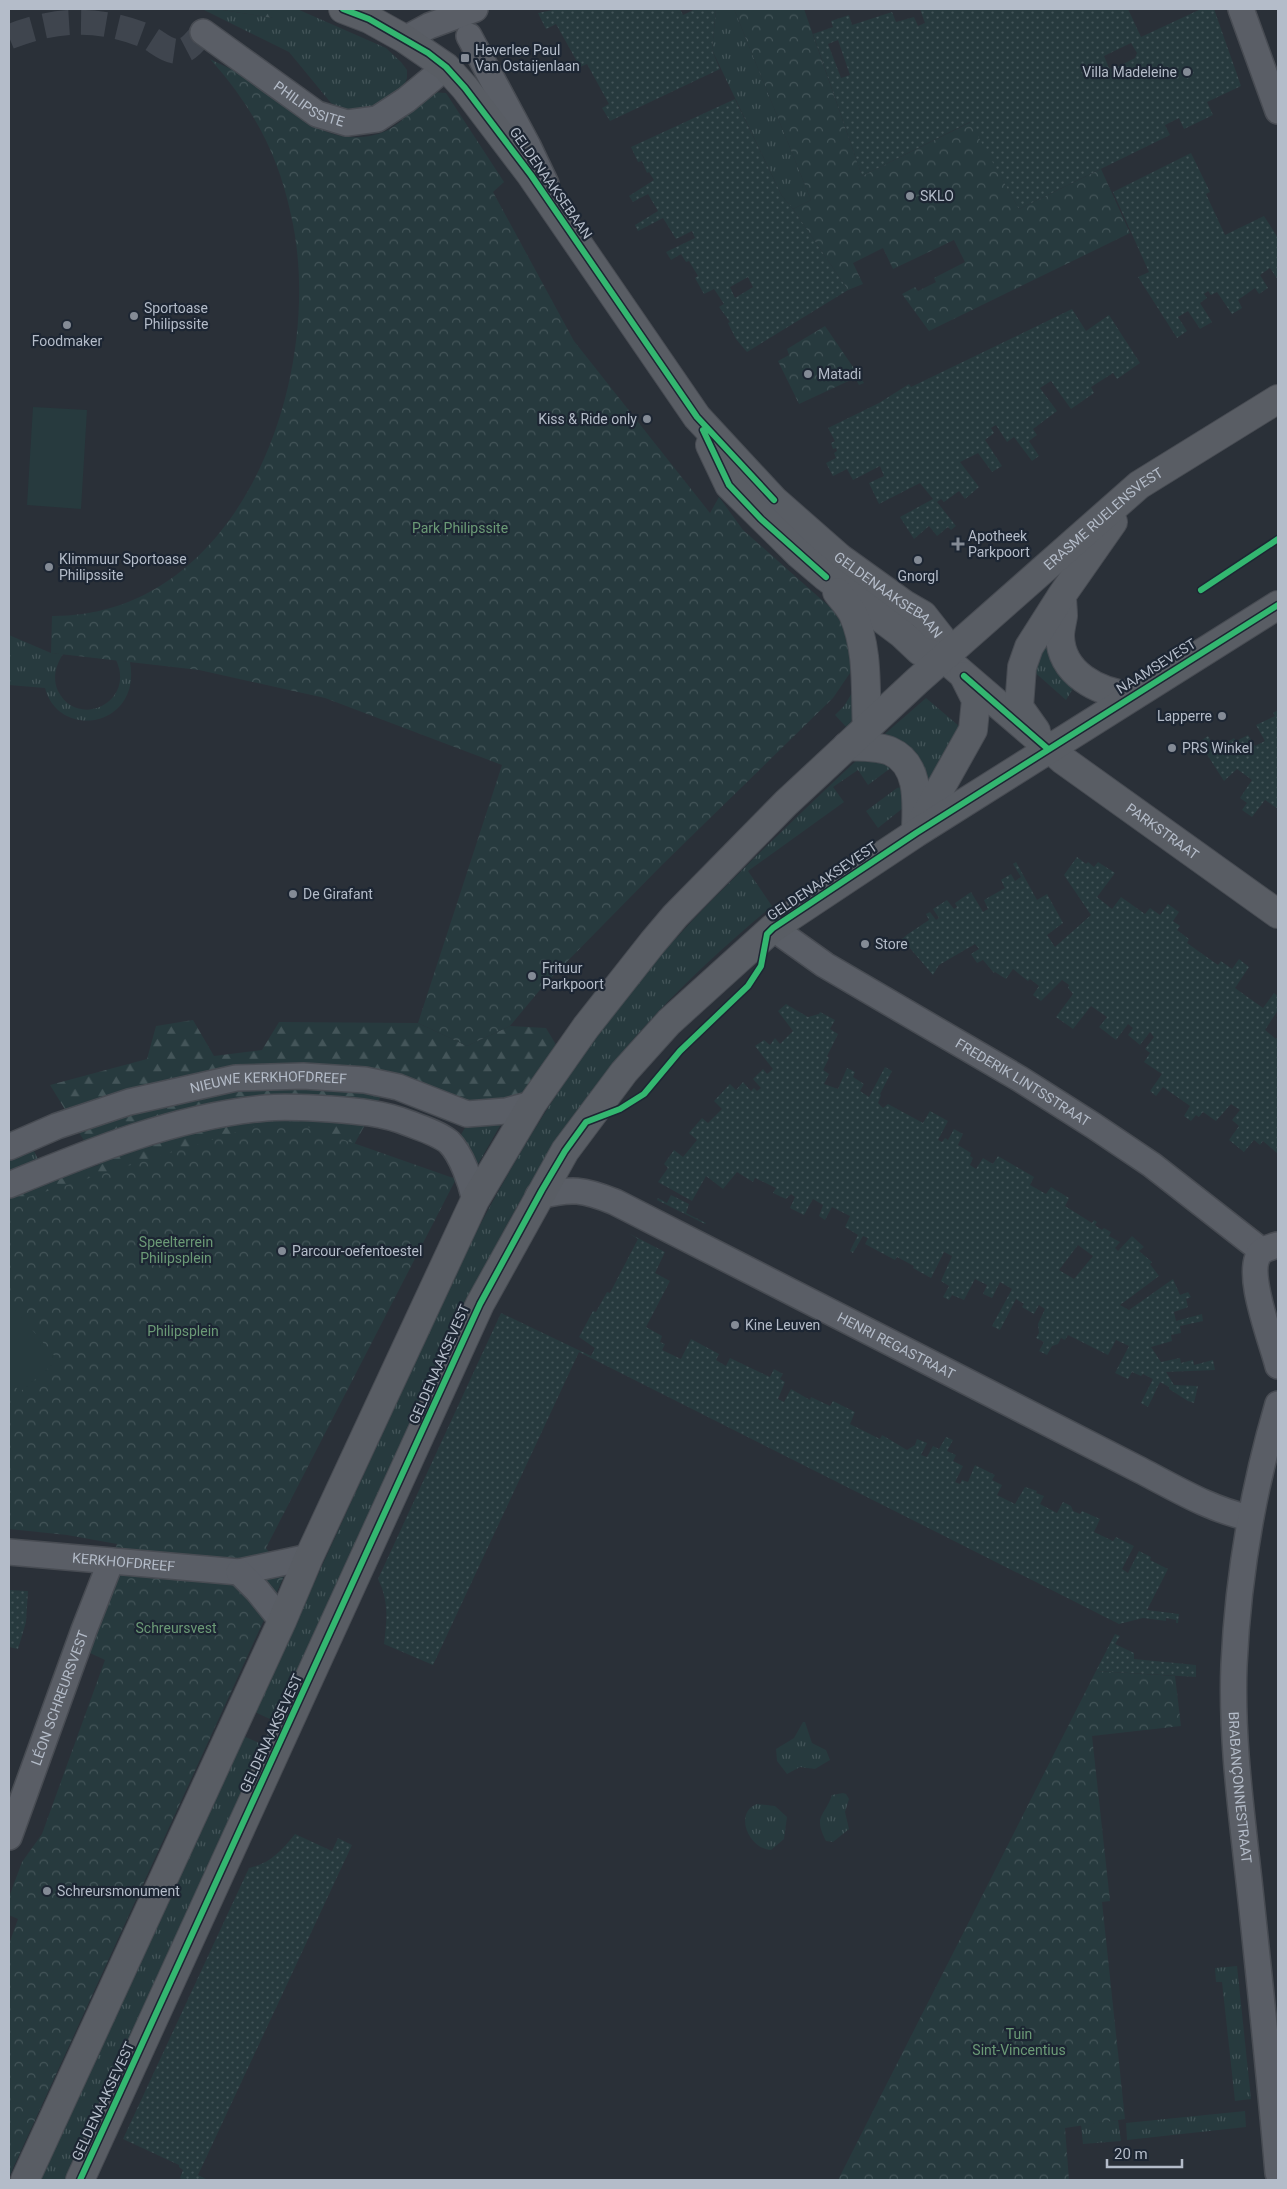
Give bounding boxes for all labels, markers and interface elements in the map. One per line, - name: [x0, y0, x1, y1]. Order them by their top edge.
- place label: Heverlee Paul Van Ostaijenlaan: [475, 42, 580, 74]
- marker: Heverlee Paul Van Ostaijenlaan: [459, 52, 471, 64]
- place label: Villa Madeleine: [1082, 64, 1177, 80]
- marker: Villa Madeleine: [1181, 66, 1193, 78]
- street label: PHILIPSSITE: [271, 78, 346, 130]
- street label: GELDENAAKSEBAAN: [506, 124, 596, 242]
- place label: SKLO: [920, 188, 954, 204]
- marker: SKLO: [904, 190, 916, 202]
- place label: Sportoase Philipssite: [144, 300, 208, 332]
- marker: Sportoase Philipssite: [128, 310, 140, 322]
- marker: Foodmaker: [61, 319, 73, 331]
- place label: Foodmaker: [32, 333, 102, 349]
- place label: Matadi: [818, 366, 861, 382]
- marker: Matadi: [802, 368, 814, 380]
- place label: Kiss & Ride only: [538, 411, 637, 427]
- marker: Kiss & Ride only: [641, 413, 653, 425]
- street label: ERASME RUELENSVEST: [1040, 464, 1166, 573]
- park label: Park Philipssite: [412, 520, 508, 536]
- place label: Apotheek Parkpoort: [968, 528, 1030, 560]
- marker: Apotheek Parkpoort: [952, 538, 964, 550]
- street label: GELDENAAKSEBAAN: [831, 549, 946, 641]
- place label: Klimmuur Sportoase Philipssite: [59, 551, 187, 583]
- marker: Gnorgl: [912, 554, 924, 566]
- marker: Klimmuur Sportoase Philipssite: [43, 561, 55, 573]
- place label: Gnorgl: [897, 568, 939, 584]
- street label: NAAMSEVEST: [1113, 635, 1199, 697]
- place label: Lapperre: [1157, 708, 1212, 724]
- marker: Lapperre: [1216, 710, 1228, 722]
- place label: PRS Winkel: [1182, 740, 1253, 756]
- marker: PRS Winkel: [1166, 742, 1178, 754]
- street label: PARKSTRAAT: [1123, 800, 1203, 863]
- street label: GELDENAAKSEVEST: [764, 838, 881, 924]
- place label: De Girafant: [303, 886, 373, 902]
- marker: De Girafant: [287, 888, 299, 900]
- place label: Store: [875, 936, 908, 952]
- marker: Store: [859, 938, 871, 950]
- place label: Frituur Parkpoort: [542, 960, 604, 992]
- marker: Frituur Parkpoort: [526, 970, 538, 982]
- street label: FREDERIK LINTSSTRAAT: [953, 1035, 1094, 1130]
- street label: NIEUWE KERKHOFDREEF: [189, 1068, 348, 1096]
- park label: Speelterrein Philipsplein: [139, 1234, 213, 1266]
- place label: Parcour-oefentoestel: [292, 1243, 422, 1259]
- marker: Parcour-oefentoestel: [276, 1245, 288, 1257]
- street label: GELDENAAKSEVEST: [405, 1301, 473, 1426]
- street label: HENRI REGASTRAAT: [835, 1309, 959, 1383]
- place label: Kine Leuven: [745, 1317, 820, 1333]
- marker: Kine Leuven: [729, 1319, 741, 1331]
- park label: Philipsplein: [147, 1323, 219, 1339]
- street label: KERKHOFDREEF: [72, 1550, 176, 1574]
- park label: Schreursvest: [136, 1620, 217, 1636]
- street label: LÉON SCHREURSVEST: [28, 1628, 91, 1767]
- street label: GELDENAAKSEVEST: [236, 1671, 306, 1795]
- street label: BRABANÇONNESTRAAT: [1226, 1711, 1255, 1865]
- place label: Schreursmonument: [57, 1883, 180, 1899]
- marker: Schreursmonument: [41, 1885, 53, 1897]
- park label: Tuin Sint-Vincentius: [972, 2026, 1066, 2058]
- street label: GELDENAAKSEVEST: [68, 2039, 138, 2163]
- scale bar: [1107, 2136, 1182, 2168]
- text: 20 m: [1114, 2145, 1148, 2163]

